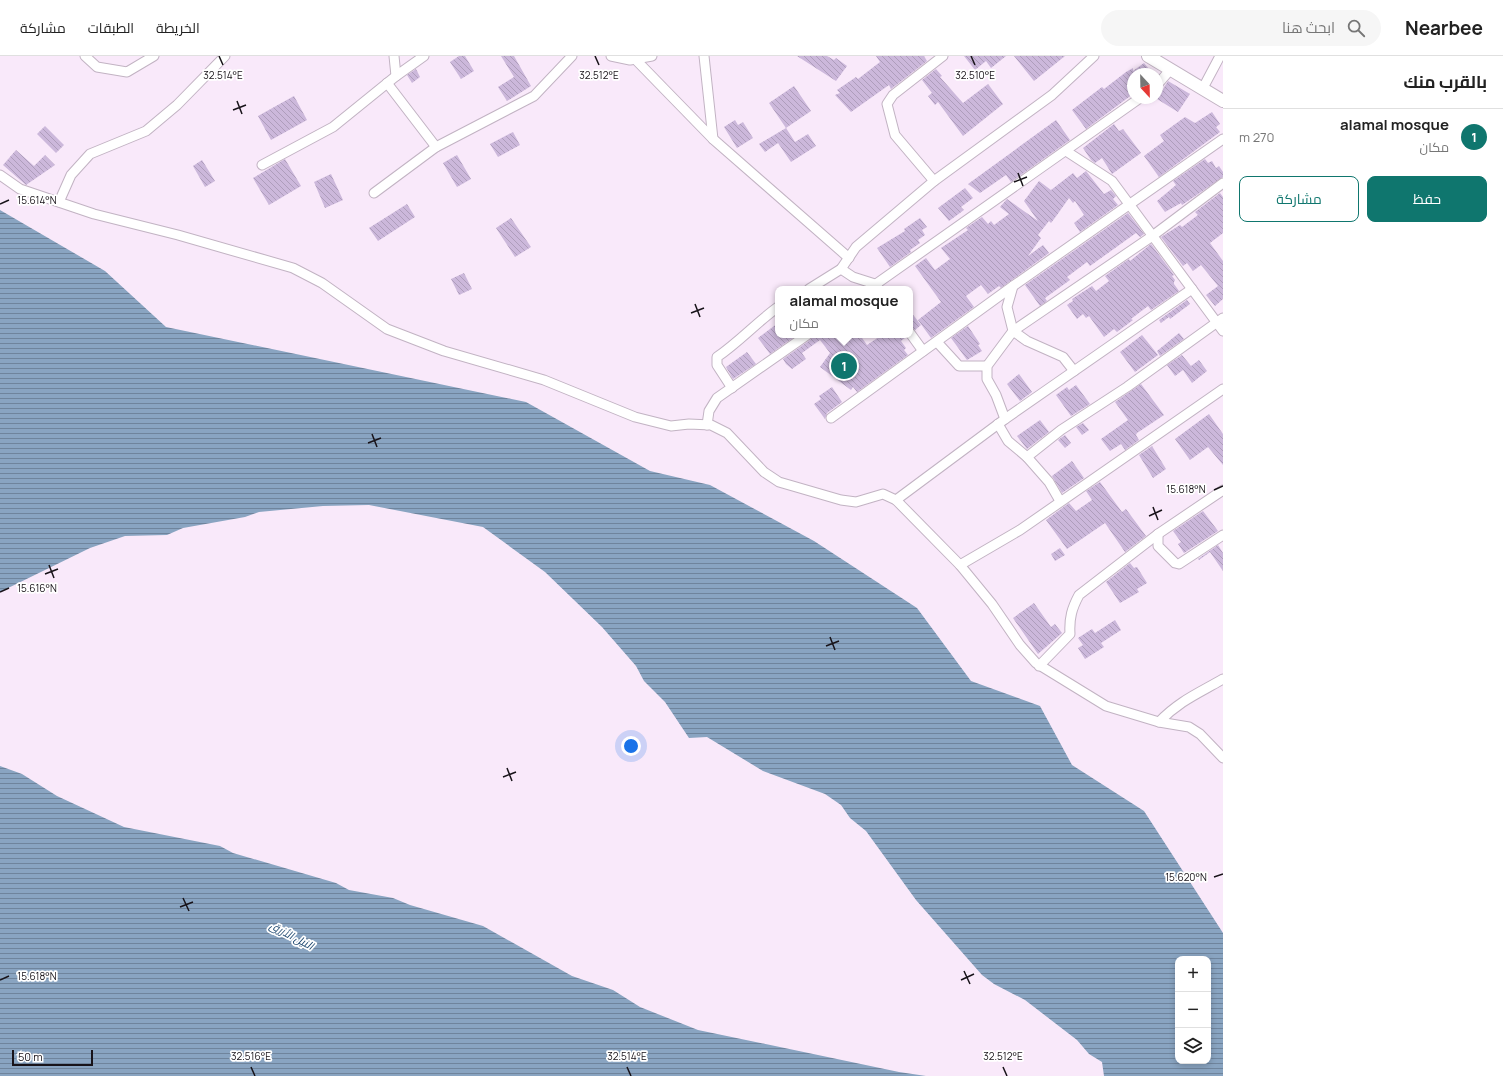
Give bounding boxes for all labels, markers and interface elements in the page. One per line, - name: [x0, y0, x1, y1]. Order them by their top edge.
- search box: [1101, 10, 1381, 46]
- text: Nearbee: [1405, 15, 1483, 41]
- text: ابحث هنا: [1282, 17, 1335, 38]
- icon: search: [1345, 17, 1367, 39]
- text: مشاركة: [20, 18, 66, 37]
- text: الطبقات: [88, 18, 134, 37]
- text: الخريطة: [156, 18, 200, 37]
- text: 32.514°E: [203, 68, 243, 82]
- text: 32.512°E: [579, 68, 619, 82]
- text: 32.510°E: [955, 68, 995, 82]
- north arrow: [1127, 68, 1163, 104]
- text: بالقرب منك: [1403, 70, 1487, 93]
- text: alamal mosque: [1340, 114, 1449, 135]
- text: 270 m: [1239, 128, 1275, 146]
- text: 1: [1471, 128, 1477, 146]
- text: مكان: [1420, 138, 1449, 156]
- button: مشاركة: [1239, 176, 1359, 222]
- button: حفظ: [1367, 176, 1487, 222]
- text: 15.614°N: [17, 193, 57, 207]
- popup: [775, 286, 913, 338]
- text: alamal mosque: [789, 290, 899, 311]
- text: مكان: [789, 314, 819, 332]
- pin: 1: [831, 351, 857, 381]
- text: 15.618°N: [1166, 482, 1206, 496]
- text: 15.616°N: [17, 581, 57, 595]
- your location: [621, 736, 641, 756]
- text: 15.620°N: [1165, 870, 1207, 884]
- water label: النيل الأزرق: [267, 917, 317, 953]
- map controls: [1175, 956, 1211, 1064]
- button: +: [1175, 956, 1211, 992]
- text: 15.618°N: [17, 969, 57, 983]
- button: −: [1175, 992, 1211, 1028]
- button: layers: [1175, 1028, 1211, 1064]
- scale bar: [12, 1048, 93, 1067]
- text: 50 m: [18, 1049, 43, 1064]
- text: 32.516°E: [231, 1049, 271, 1063]
- text: 32.514°E: [607, 1049, 647, 1063]
- text: 32.512°E: [983, 1049, 1023, 1063]

